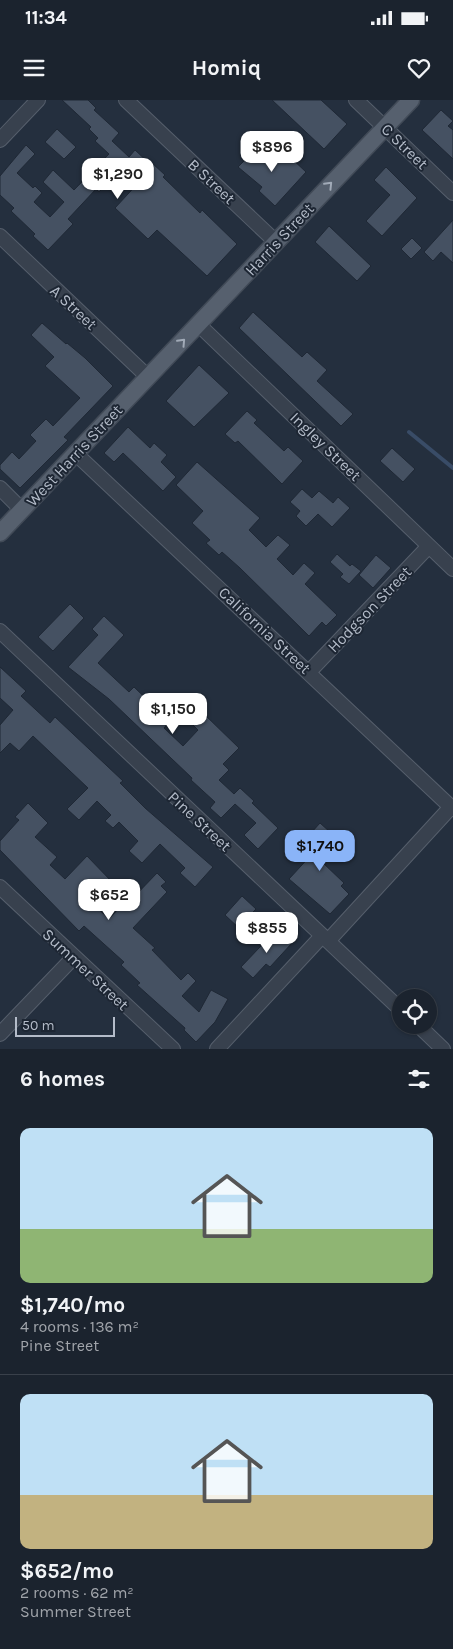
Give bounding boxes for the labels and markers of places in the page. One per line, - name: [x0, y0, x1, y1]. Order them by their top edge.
- pin: $896: [242, 130, 302, 173]
- pin: $1,290: [77, 158, 159, 200]
- pin: $1,150: [132, 692, 214, 735]
- pin: $1,740: [279, 830, 361, 872]
- pin: $652: [79, 878, 139, 921]
- pin: $855: [237, 912, 297, 954]

